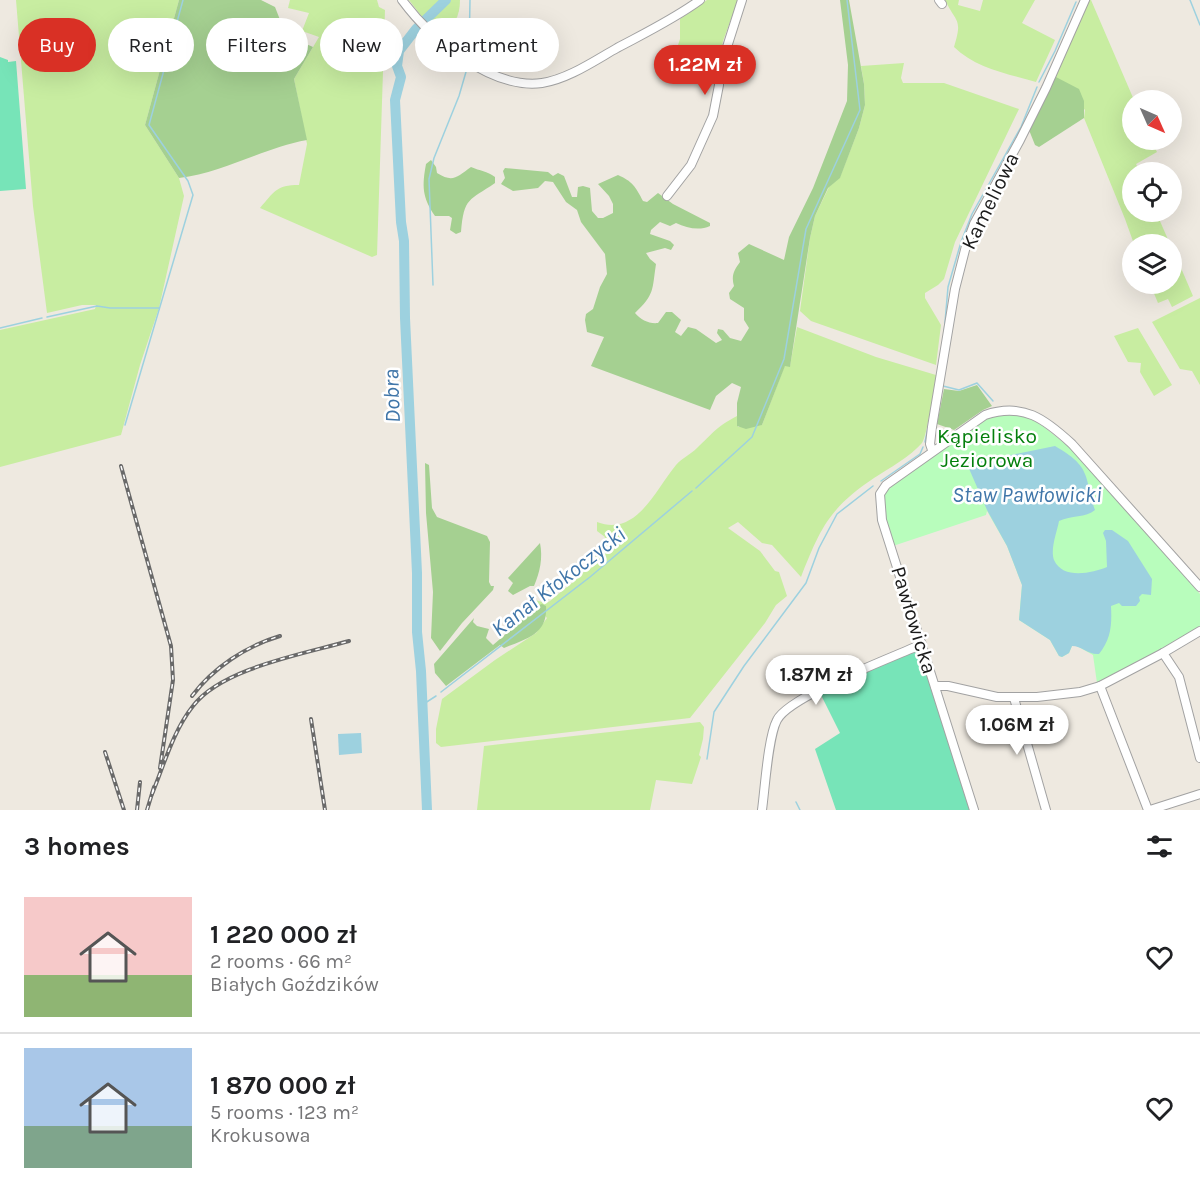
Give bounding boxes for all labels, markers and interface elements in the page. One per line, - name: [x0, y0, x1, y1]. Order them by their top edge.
- chip: Buy: [18, 18, 96, 72]
- chip: Rent: [108, 18, 194, 72]
- chip: Filters: [206, 18, 308, 72]
- chip: New: [320, 18, 403, 72]
- chip: Apartment: [415, 18, 559, 72]
- pin: 1.22M zł: [643, 45, 767, 96]
- text: 1.22M zł: [668, 53, 742, 76]
- north arrow: [1122, 90, 1182, 150]
- map controls: [1122, 90, 1182, 294]
- street label: Kameliowa: [956, 148, 1024, 254]
- button: locate: [1122, 162, 1182, 222]
- button: layers: [1122, 234, 1182, 294]
- water label: Dobra: [378, 368, 406, 423]
- park label: Kąpielisko Jeziorowa: [937, 424, 1037, 472]
- water label: Staw Pawłowicki: [952, 482, 1102, 508]
- water label: Kanał Kłokoczycki: [486, 521, 631, 642]
- street label: Pawłowicka: [886, 563, 942, 677]
- pin: 1.87M zł: [754, 655, 878, 706]
- text: 1.87M zł: [780, 663, 852, 686]
- pin: 1.06M zł: [955, 705, 1079, 756]
- text: 1.06M zł: [980, 713, 1054, 736]
- icon: filters: [1143, 830, 1176, 863]
- text: 3 homes: [24, 831, 130, 862]
- text: 1 220 000 zł: [210, 919, 357, 950]
- icon: home: [72, 921, 144, 993]
- icon: heart: [1143, 941, 1176, 974]
- text: 2 rooms · 66 m²: [210, 950, 352, 973]
- text: Białych Goździków: [210, 973, 379, 996]
- text: 1 870 000 zł: [210, 1070, 355, 1101]
- icon: home: [72, 1072, 144, 1144]
- icon: heart: [1143, 1092, 1176, 1125]
- text: 5 rooms · 123 m²: [210, 1101, 359, 1124]
- text: Krokusowa: [210, 1124, 311, 1147]

